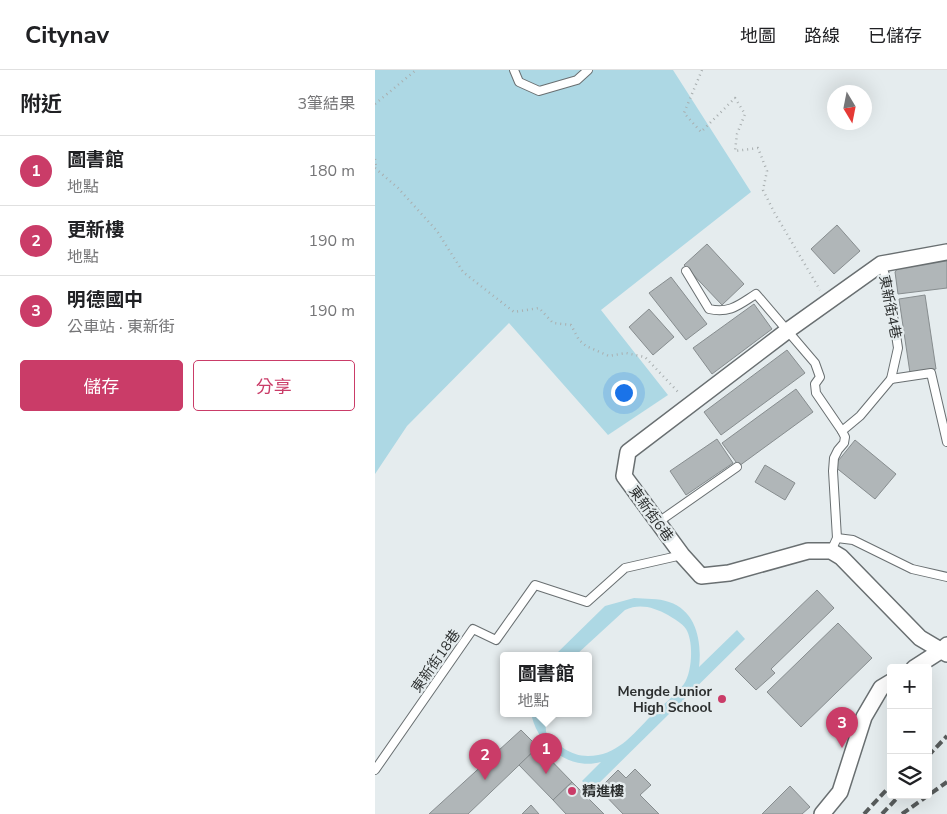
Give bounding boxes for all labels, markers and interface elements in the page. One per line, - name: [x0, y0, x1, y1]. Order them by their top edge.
- text: Citynav: [25, 19, 109, 51]
- text: 地圖: [740, 24, 776, 48]
- text: 路線: [804, 24, 840, 48]
- text: 已儲存: [868, 24, 922, 48]
- north arrow: [827, 85, 872, 130]
- text: 附近: [20, 90, 62, 118]
- text: 3筆結果: [297, 93, 355, 115]
- text: 圖書館: [67, 147, 124, 173]
- text: 1: [31, 160, 41, 182]
- text: 180 m: [308, 160, 355, 182]
- text: 地點: [67, 176, 99, 198]
- text: 更新樓: [67, 217, 124, 243]
- text: 2: [31, 230, 41, 252]
- text: 190 m: [308, 230, 355, 252]
- text: 地點: [67, 246, 99, 268]
- street label: 東新街4巷: [875, 274, 905, 340]
- text: 明德國中: [67, 287, 143, 313]
- text: 3: [31, 300, 41, 322]
- text: 190 m: [308, 300, 355, 322]
- text: 公車站 · 東新街: [67, 316, 175, 338]
- button: 儲存: [20, 360, 183, 411]
- button: 分享: [193, 360, 355, 411]
- your location: [611, 380, 637, 406]
- street label: 東新街6巷: [624, 482, 678, 546]
- street label: 東新街18巷: [407, 626, 465, 696]
- popup: [500, 652, 592, 717]
- text: 圖書館: [517, 661, 575, 687]
- map controls: [887, 664, 932, 799]
- button: +: [887, 664, 932, 709]
- place label: Mengde Junior High School: [617, 682, 713, 717]
- text: 地點: [517, 690, 550, 712]
- marker: Mengde Junior High School: [716, 693, 728, 705]
- pin: 3: [826, 707, 858, 748]
- button: −: [887, 709, 932, 754]
- pin: 1: [530, 733, 562, 774]
- pin: 2: [469, 739, 501, 780]
- button: layers: [887, 754, 932, 799]
- place label: 精進樓: [582, 782, 624, 801]
- marker: 精進樓: [566, 785, 578, 797]

